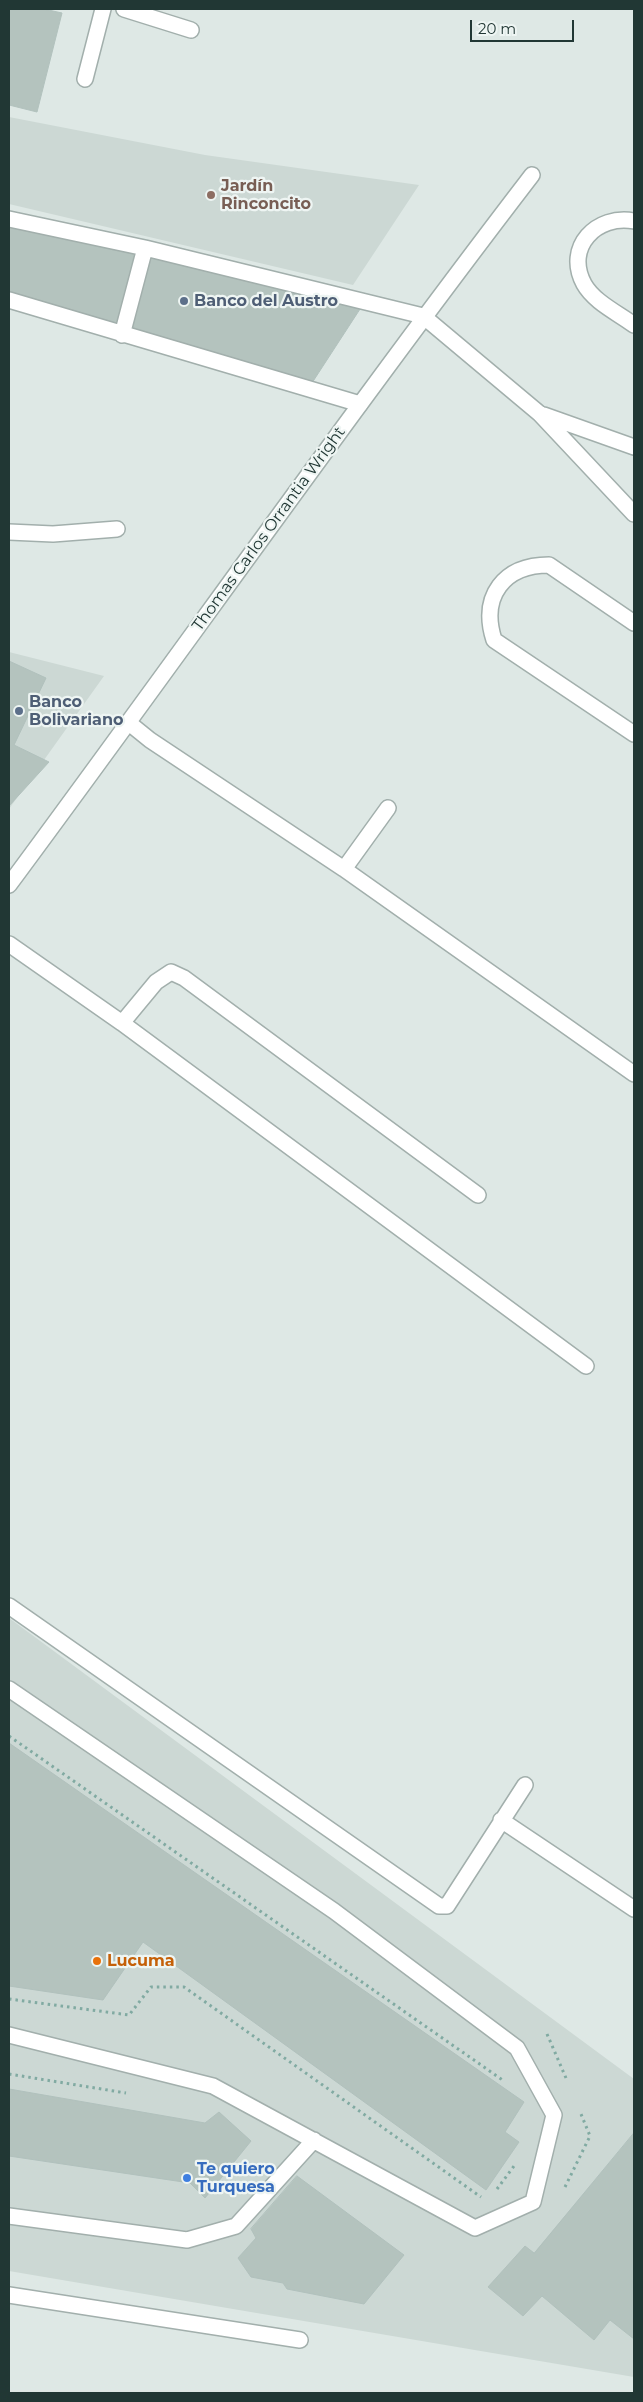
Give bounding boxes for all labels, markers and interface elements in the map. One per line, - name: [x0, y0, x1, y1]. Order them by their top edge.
- scale bar: [473, 10, 577, 42]
- text: 20 m: [478, 19, 516, 38]
- place label: Jardín Rinconcito: [221, 176, 311, 214]
- marker: Jardín Rinconcito: [205, 189, 217, 201]
- place label: Banco del Austro: [194, 291, 338, 311]
- marker: Banco del Austro: [178, 295, 190, 307]
- street label: Thomas Carlos Orrantia Wright: [188, 423, 350, 635]
- place label: Banco Bolivariano: [29, 692, 124, 730]
- marker: Banco Bolivariano: [13, 705, 25, 717]
- place label: Lucuma: [107, 1951, 175, 1971]
- marker: Lucuma: [91, 1955, 103, 1967]
- place label: Te quiero Turquesa: [197, 2159, 275, 2197]
- marker: Te quiero Turquesa: [181, 2172, 193, 2184]

